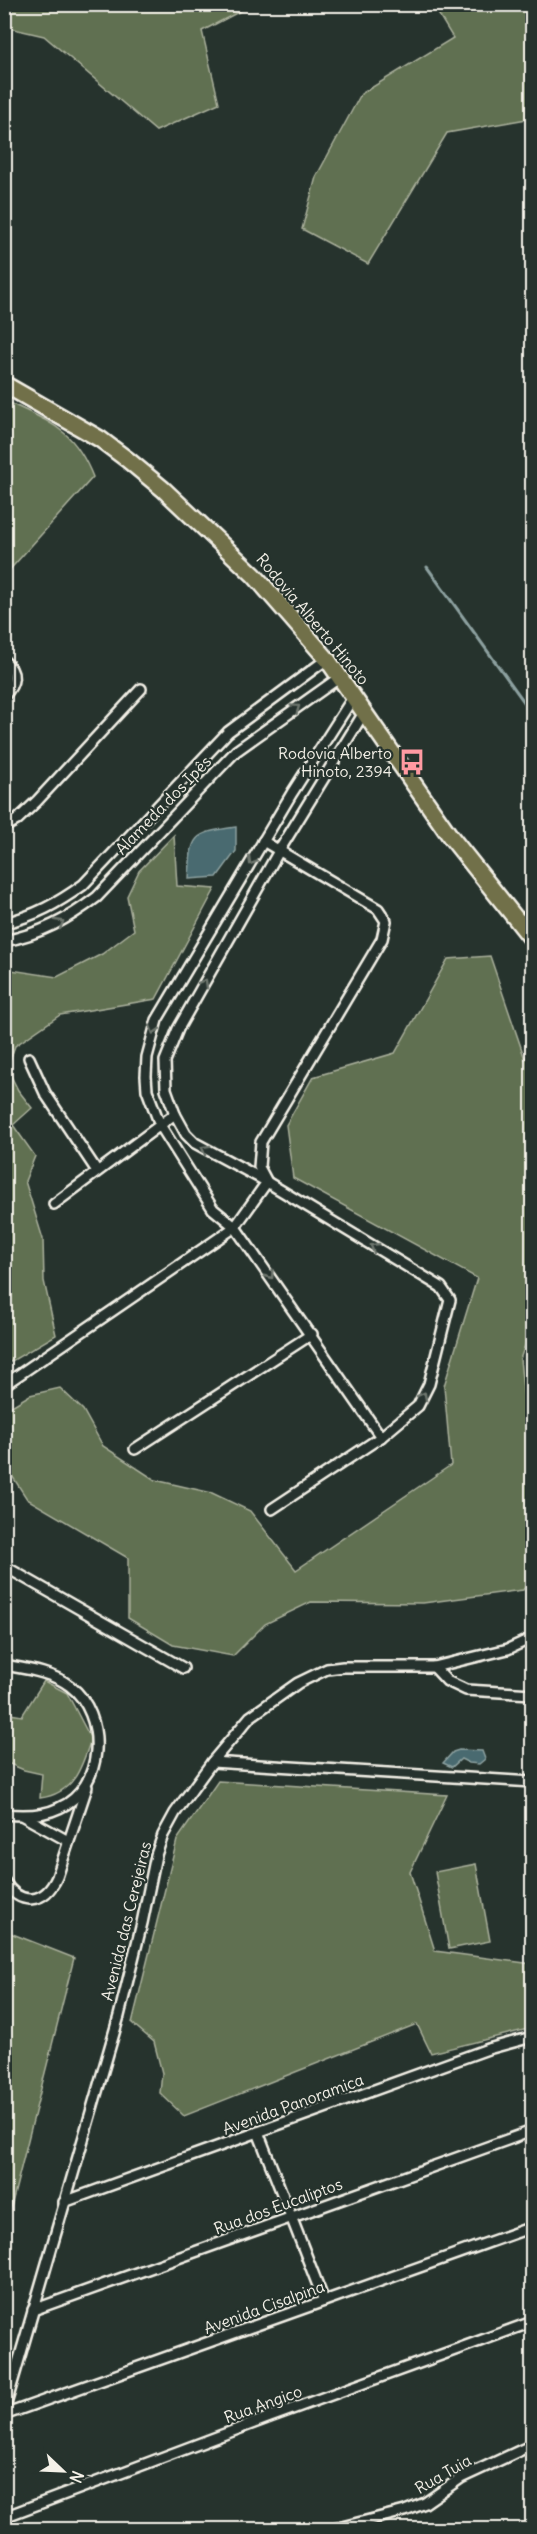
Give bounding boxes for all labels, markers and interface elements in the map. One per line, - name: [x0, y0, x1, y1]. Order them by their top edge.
- street label: Rodovia Alberto Hinoto: [252, 549, 374, 689]
- one-way arrow: [289, 704, 300, 715]
- place label: Rodovia Alberto Hinoto, 2394: [278, 743, 392, 781]
- bus stop icon: Rodovia Alberto Hinoto, 2394: [397, 747, 427, 777]
- street label: Alameda dos Ipês: [111, 752, 215, 858]
- one-way arrow: [247, 855, 259, 865]
- one-way arrow: [54, 918, 64, 930]
- one-way arrow: [197, 978, 208, 989]
- one-way arrow: [149, 1024, 162, 1035]
- one-way arrow: [201, 1145, 211, 1156]
- one-way arrow: [370, 1243, 380, 1254]
- one-way arrow: [262, 1268, 273, 1279]
- one-way arrow: [416, 1392, 427, 1403]
- street label: Avenida das Cerejeiras: [97, 1839, 155, 2003]
- street label: Avenida Panoramica: [220, 2069, 366, 2139]
- street label: Rua dos Eucaliptos: [211, 2173, 345, 2239]
- street label: Avenida Cisalpina: [201, 2276, 327, 2338]
- street label: Rua Angico: [221, 2381, 305, 2427]
- north arrow: [33, 2441, 93, 2501]
- street label: Rua Tuia: [411, 2450, 475, 2498]
- text: N: [65, 2468, 88, 2486]

